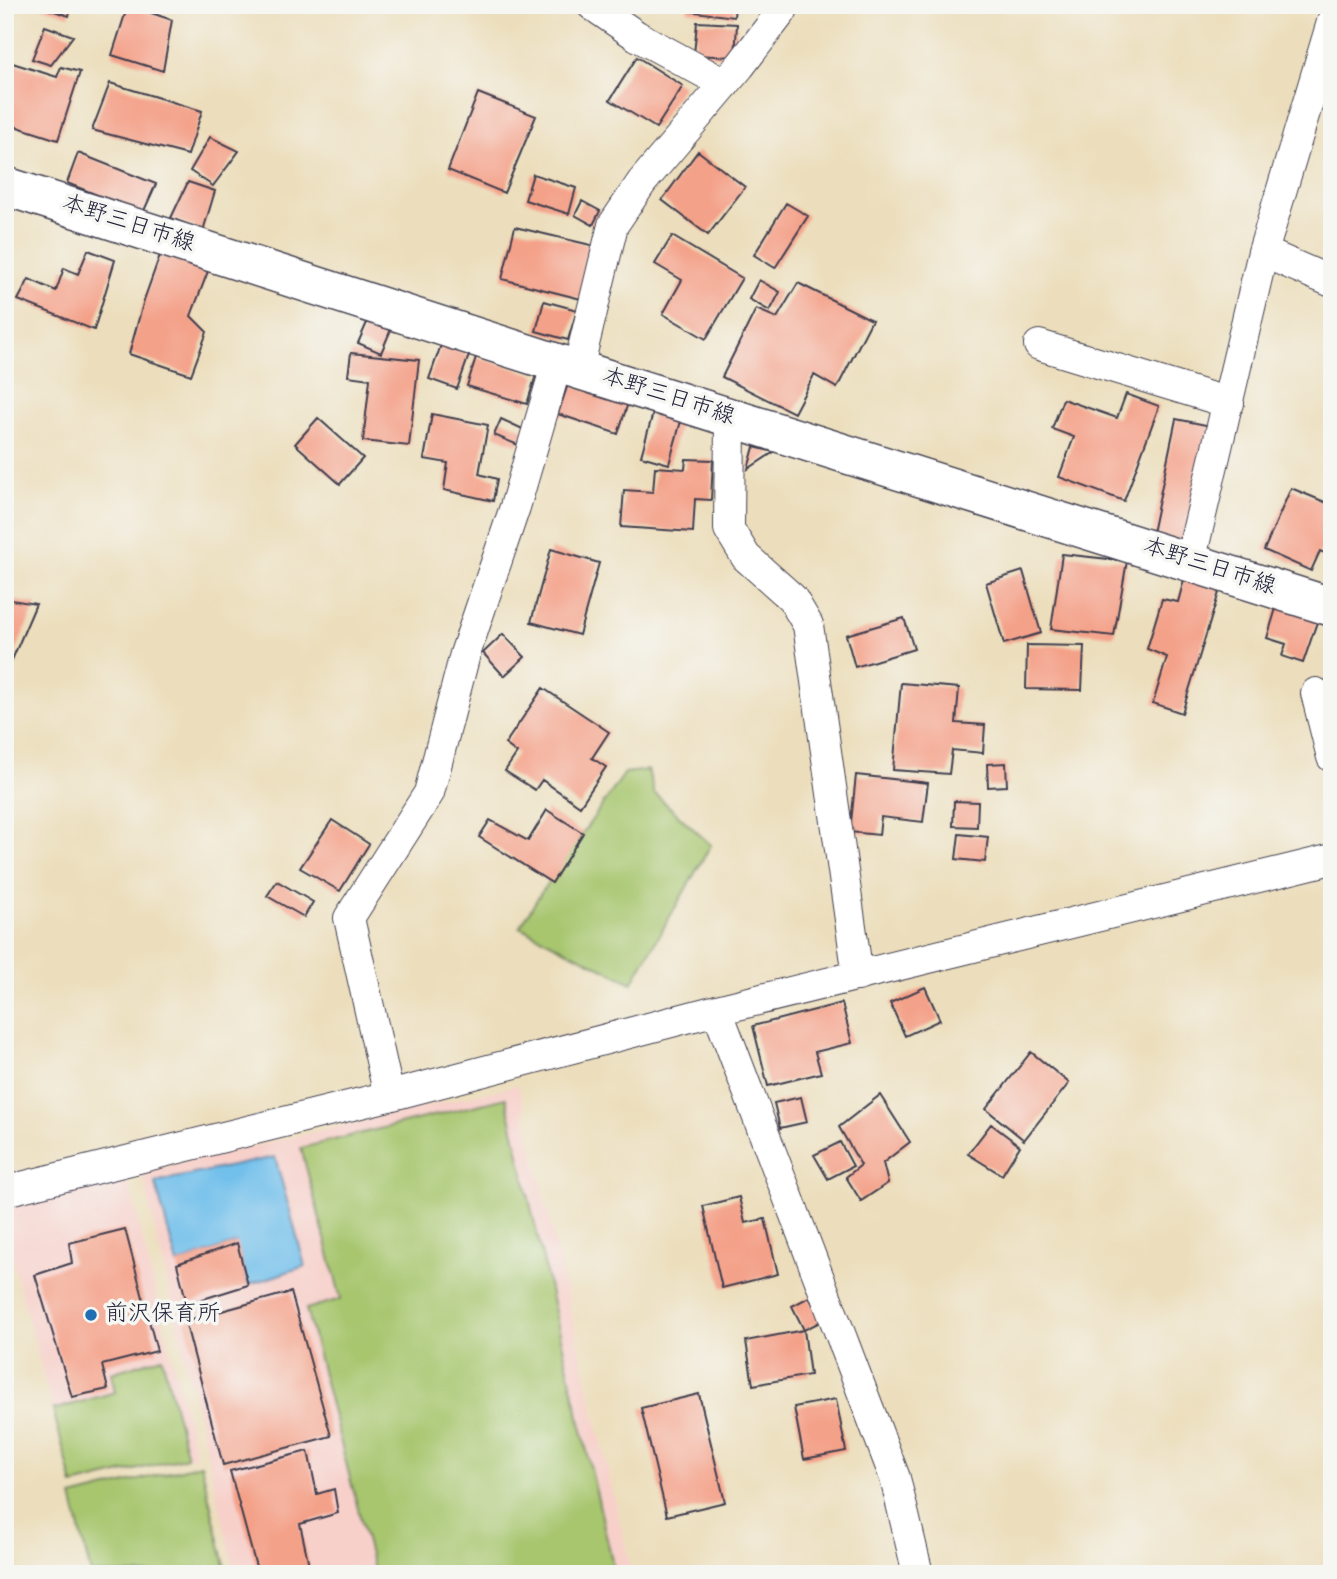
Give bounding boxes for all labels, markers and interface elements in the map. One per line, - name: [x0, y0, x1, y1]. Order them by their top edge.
- street label: 本野三日市線: [58, 190, 198, 259]
- street label: 本野三日市線: [598, 363, 738, 432]
- street label: 本野三日市線: [1139, 533, 1279, 602]
- place label: 前沢保育所: [105, 1301, 220, 1329]
- marker: 前沢保育所: [83, 1307, 99, 1323]

